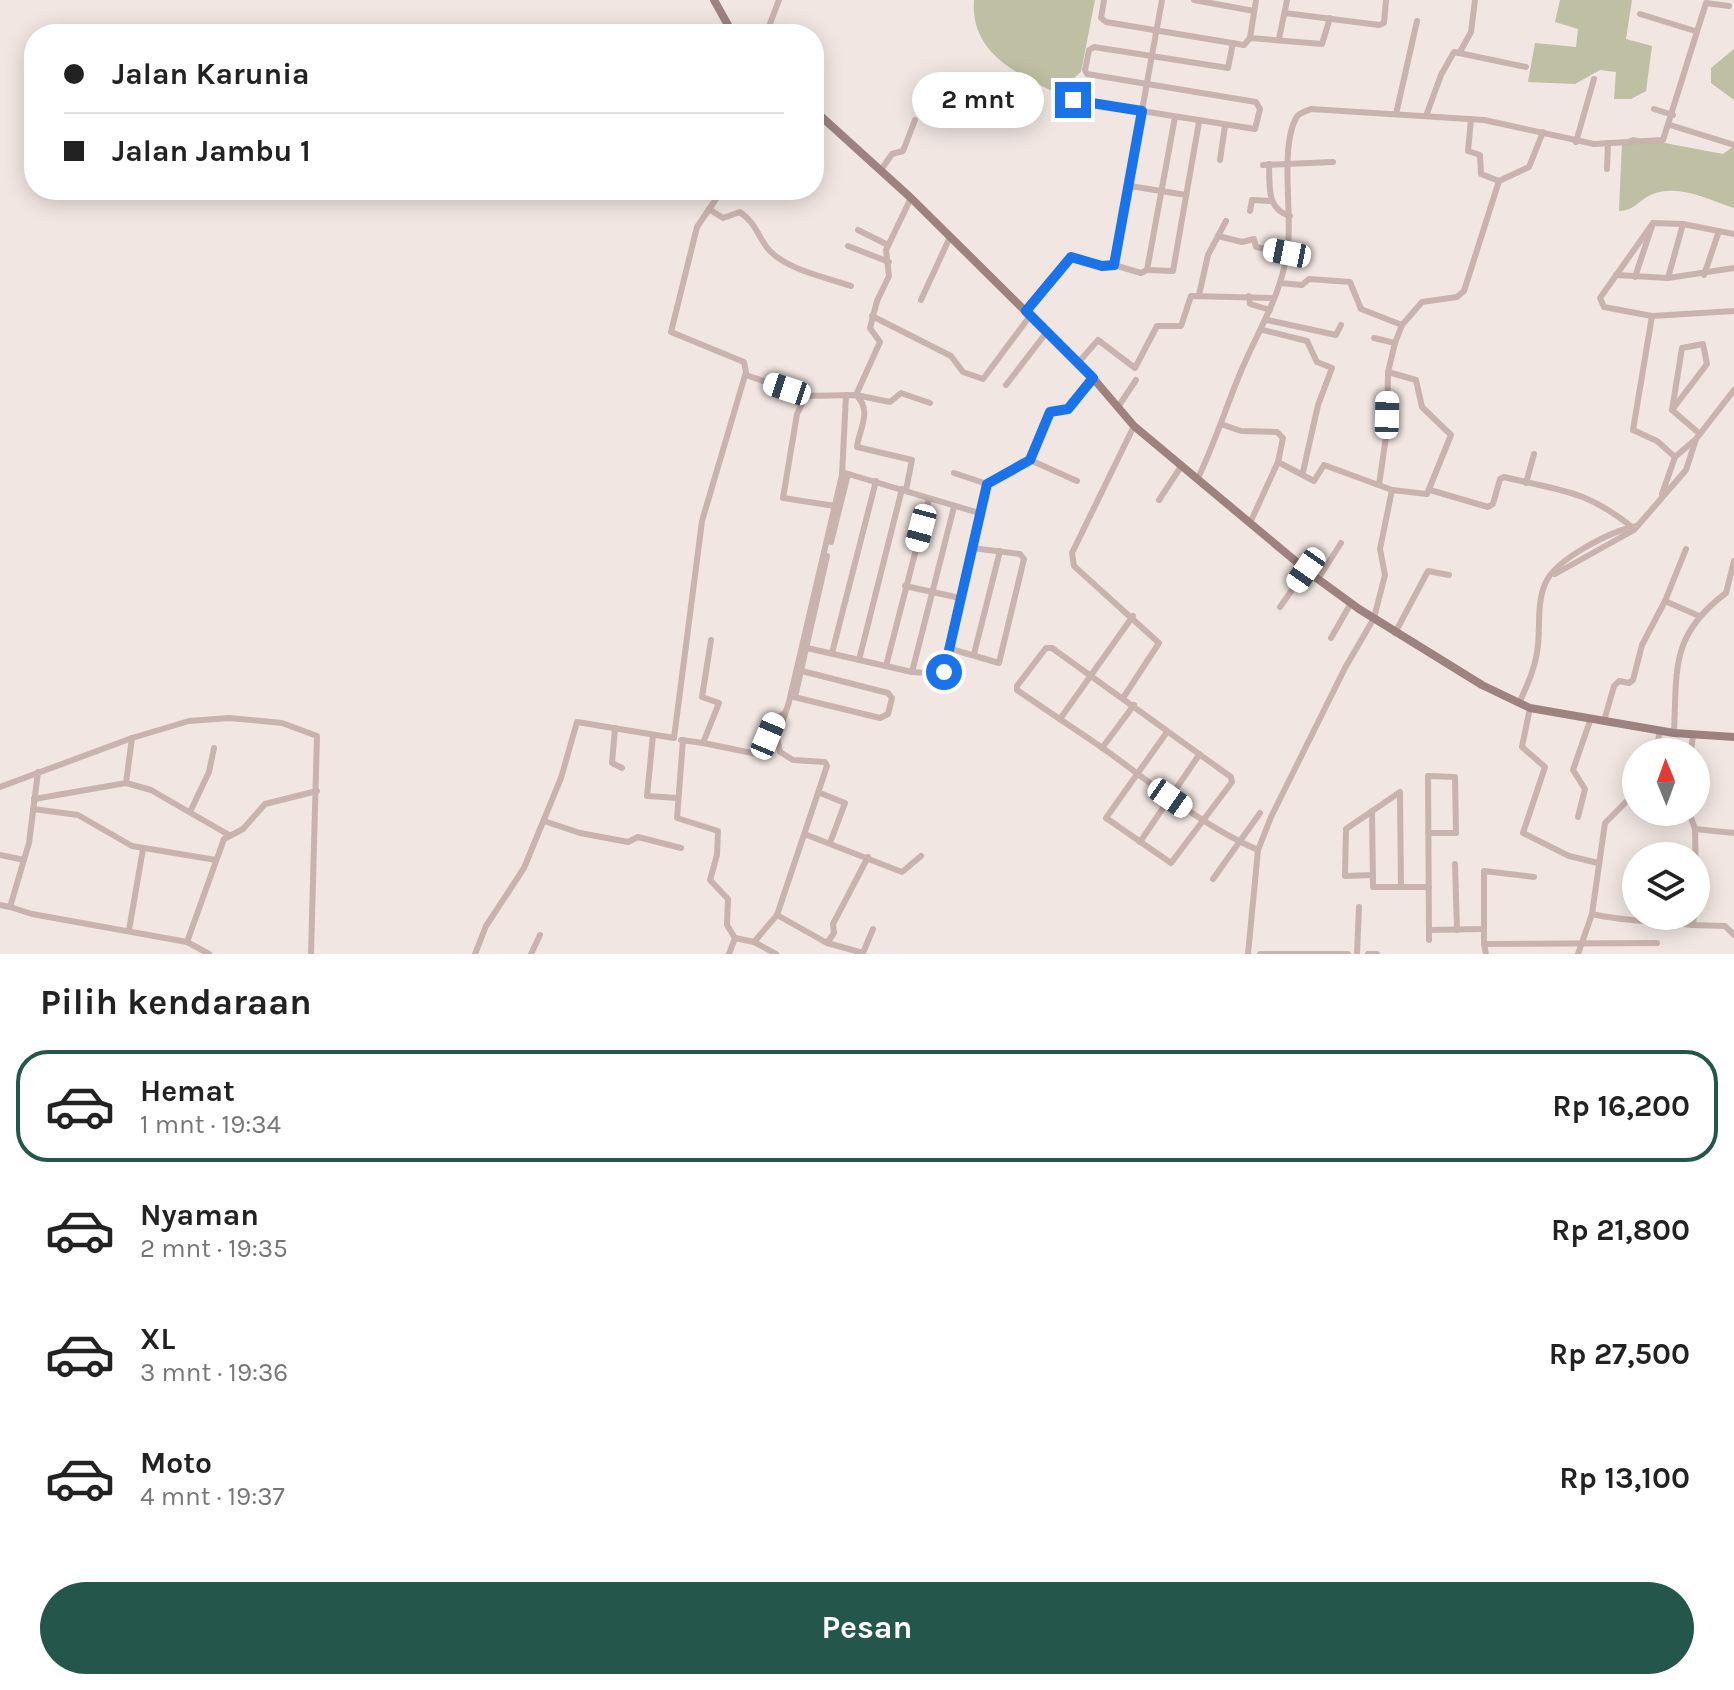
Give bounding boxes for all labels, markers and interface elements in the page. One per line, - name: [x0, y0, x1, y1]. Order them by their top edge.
- text: Jalan Karunia: [112, 56, 310, 92]
- callout: 2 mnt: [913, 72, 1045, 128]
- route end: [1055, 82, 1091, 118]
- text: 2 mnt: [941, 84, 1015, 115]
- text: Jalan Jambu 1: [112, 133, 311, 169]
- car: [1261, 237, 1313, 269]
- car: [760, 370, 814, 408]
- car: [1375, 391, 1399, 439]
- car: [903, 502, 939, 554]
- car: [1282, 543, 1330, 597]
- route start: [926, 654, 962, 690]
- car: [748, 709, 788, 763]
- north arrow: [1622, 738, 1710, 826]
- map controls: [1622, 738, 1710, 930]
- car: [1143, 774, 1197, 822]
- button: layers: [1622, 842, 1710, 930]
- text: Pilih kendaraan: [40, 981, 312, 1023]
- icon: car: [44, 1070, 116, 1142]
- text: Hemat: [140, 1073, 235, 1109]
- text: Rp 16,200: [1552, 1088, 1690, 1124]
- text: 1 mnt · 19:34: [140, 1109, 281, 1140]
- icon: car: [44, 1194, 116, 1266]
- text: Nyaman: [140, 1197, 259, 1233]
- text: Rp 21,800: [1551, 1212, 1690, 1248]
- text: 2 mnt · 19:35: [140, 1233, 288, 1264]
- icon: car: [44, 1318, 116, 1390]
- text: XL: [140, 1321, 175, 1357]
- text: Rp 27,500: [1549, 1336, 1690, 1372]
- text: 3 mnt · 19:36: [140, 1357, 288, 1388]
- icon: car: [44, 1442, 116, 1514]
- text: Moto: [140, 1445, 212, 1481]
- text: Rp 13,100: [1559, 1460, 1690, 1496]
- text: 4 mnt · 19:37: [140, 1481, 285, 1512]
- button: Pesan: [40, 1582, 1694, 1674]

